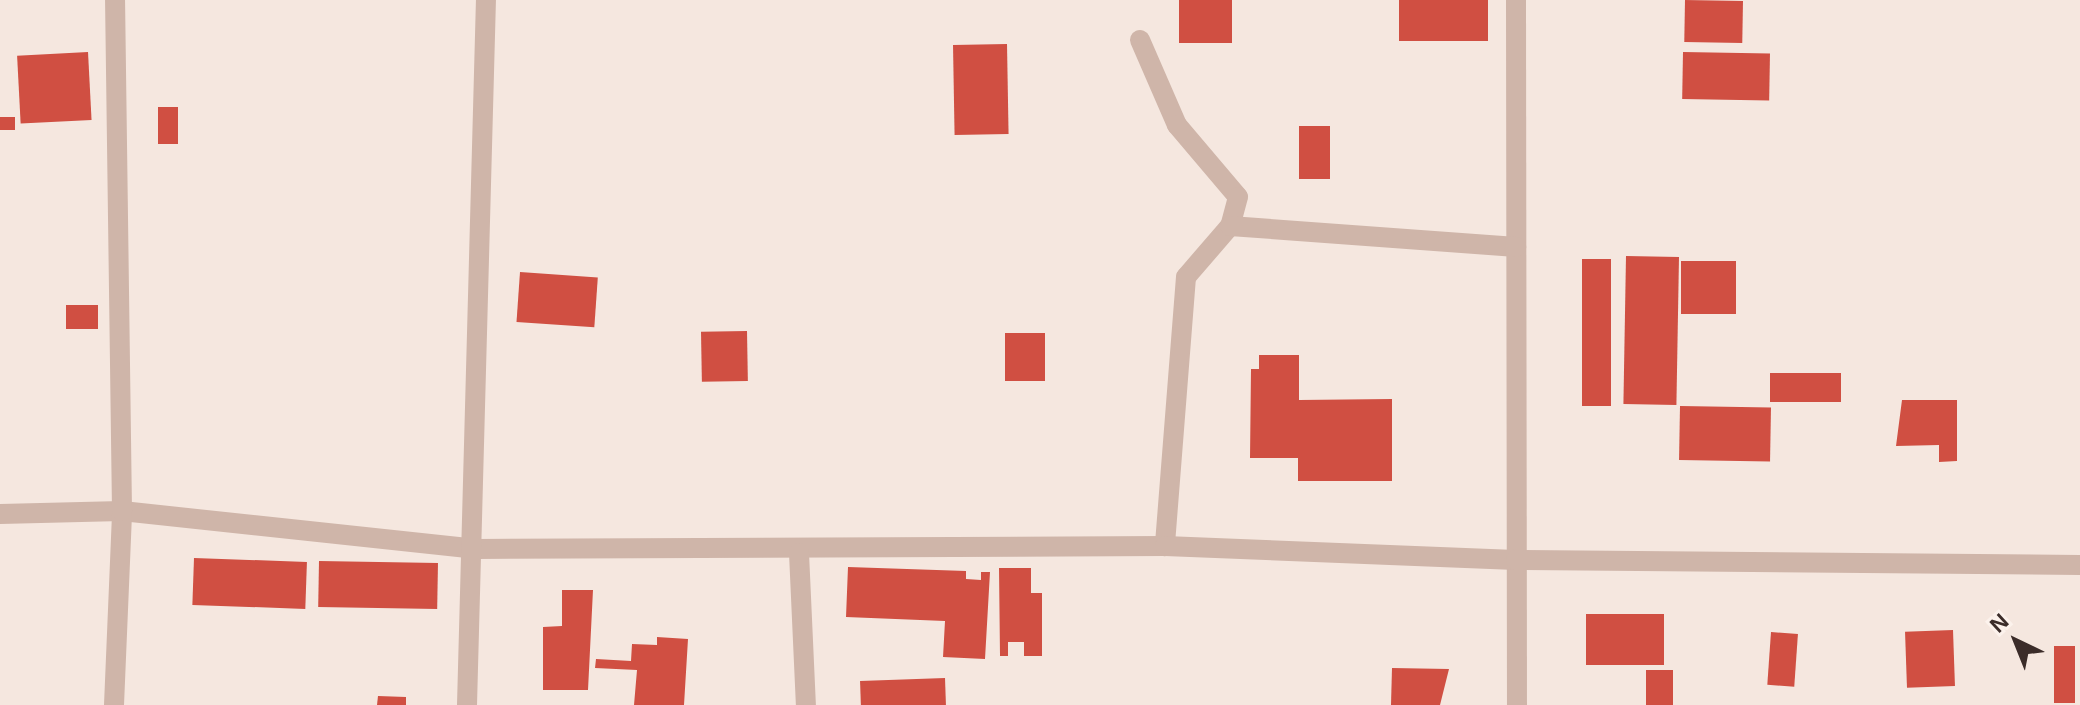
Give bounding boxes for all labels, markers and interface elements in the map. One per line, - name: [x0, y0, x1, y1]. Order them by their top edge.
- north arrow: [1976, 601, 2056, 681]
- text: N: [1985, 609, 2014, 638]

